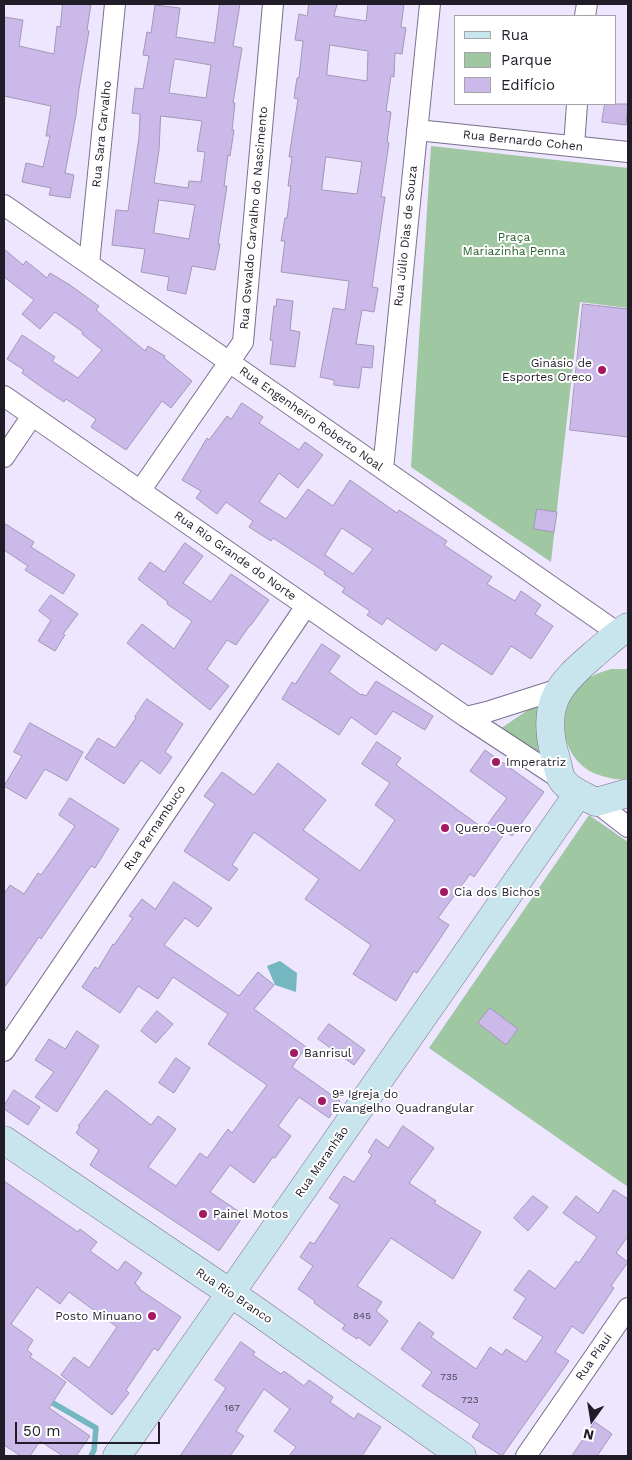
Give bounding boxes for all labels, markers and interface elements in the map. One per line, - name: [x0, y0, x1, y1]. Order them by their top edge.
- legend: [454, 15, 617, 105]
- text: Rua: [501, 26, 529, 44]
- text: Parque: [501, 51, 552, 69]
- text: Edifício: [501, 76, 555, 94]
- street label: Rua Sara Carvalho: [89, 80, 115, 188]
- street label: Rua Oswaldo Carvalho do Nascimento: [237, 106, 271, 330]
- street label: Rua Bernardo Cohen: [462, 128, 584, 154]
- street label: Rua Júlio Dias de Souza: [391, 165, 421, 307]
- park label: Praça Mariazinha Penna: [463, 230, 565, 258]
- place label: Ginásio de Esportes Oreco: [502, 356, 592, 384]
- street label: Rua Engenheiro Roberto Noal: [236, 364, 386, 474]
- marker: Ginásio de Esportes Oreco: [596, 364, 608, 376]
- street label: Rua Rio Grande do Norte: [171, 508, 299, 604]
- place label: Imperatriz: [506, 755, 566, 769]
- marker: Imperatriz: [490, 756, 502, 768]
- street label: Rua Pernambuco: [121, 783, 189, 873]
- place label: Quero-Quero: [455, 821, 532, 835]
- marker: Quero-Quero: [439, 822, 451, 834]
- place label: Cia dos Bichos: [454, 885, 540, 899]
- marker: Cia dos Bichos: [438, 886, 450, 898]
- place label: Banrisul: [304, 1046, 352, 1060]
- marker: Banrisul: [288, 1047, 300, 1059]
- place label: 9ª Igreja do Evangelho Quadrangular: [332, 1087, 474, 1115]
- marker: 9ª Igreja do Evangelho Quadrangular: [316, 1095, 328, 1107]
- street label: Rua Maranhão: [292, 1124, 352, 1200]
- place label: Painel Motos: [213, 1207, 288, 1221]
- marker: Painel Motos: [197, 1208, 209, 1220]
- street label: Rua Rio Branco: [193, 1265, 275, 1327]
- place label: Posto Minuano: [55, 1309, 142, 1323]
- marker: Posto Minuano: [146, 1310, 158, 1322]
- house number: 845: [353, 1310, 371, 1322]
- street label: Rua Piauí: [573, 1331, 615, 1383]
- house number: 735: [440, 1371, 458, 1383]
- house number: 723: [461, 1394, 479, 1406]
- north arrow: [567, 1395, 617, 1445]
- house number: 167: [224, 1402, 240, 1414]
- scale bar: [18, 1412, 162, 1444]
- text: 50 m: [23, 1422, 60, 1440]
- text: N: [582, 1426, 595, 1444]

